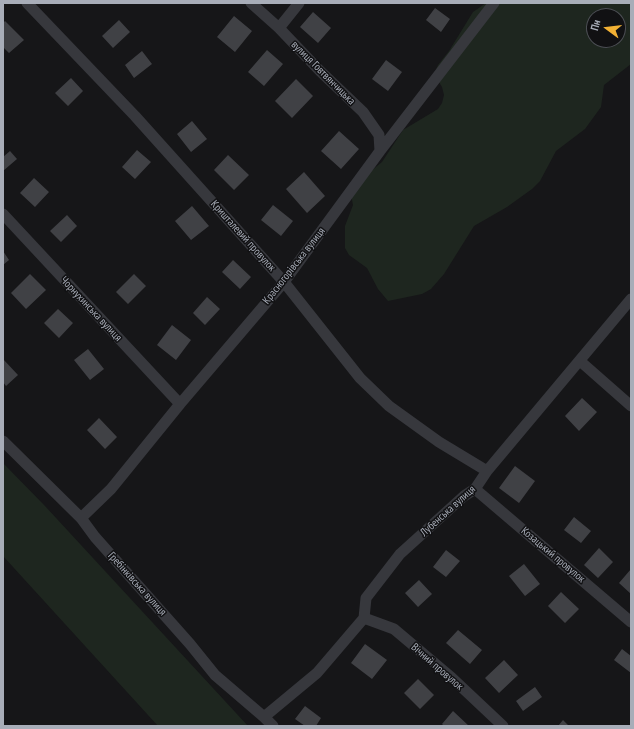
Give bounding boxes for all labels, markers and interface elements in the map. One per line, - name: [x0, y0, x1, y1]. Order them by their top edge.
- north arrow: [586, 8, 626, 48]
- text: Пн: [587, 18, 604, 32]
- street label: вулиця Говтвянчицька: [288, 38, 358, 108]
- street label: Кришталевий провулок: [208, 198, 278, 274]
- street label: Красногорівська вулиця: [260, 225, 328, 307]
- street label: Чорнухинська вулиця: [58, 274, 124, 344]
- street label: Лубенська вулиця: [418, 483, 478, 539]
- street label: Козацький провулок: [518, 524, 588, 586]
- street label: Гребінківська вулиця: [105, 549, 169, 619]
- street label: Вічний провулок: [408, 641, 466, 693]

